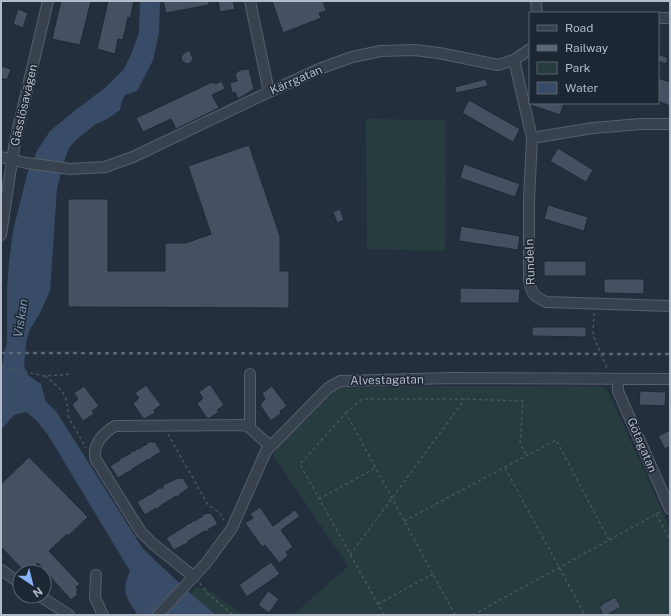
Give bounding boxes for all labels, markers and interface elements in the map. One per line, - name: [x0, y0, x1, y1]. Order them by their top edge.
- legend: [529, 12, 659, 104]
- text: Road: [565, 21, 593, 35]
- text: Railway: [565, 41, 609, 55]
- text: Park: [565, 61, 591, 75]
- street label: Kärrgatan: [268, 62, 324, 98]
- street label: Gässlösavägen: [8, 63, 40, 147]
- text: Water: [565, 81, 599, 95]
- street label: Rundeln: [522, 238, 538, 285]
- water label: Viskan: [10, 298, 31, 338]
- street label: Alvestagatan: [350, 372, 424, 388]
- street label: Götagatan: [624, 415, 660, 475]
- north arrow: [12, 564, 52, 604]
- text: N: [31, 585, 45, 600]

